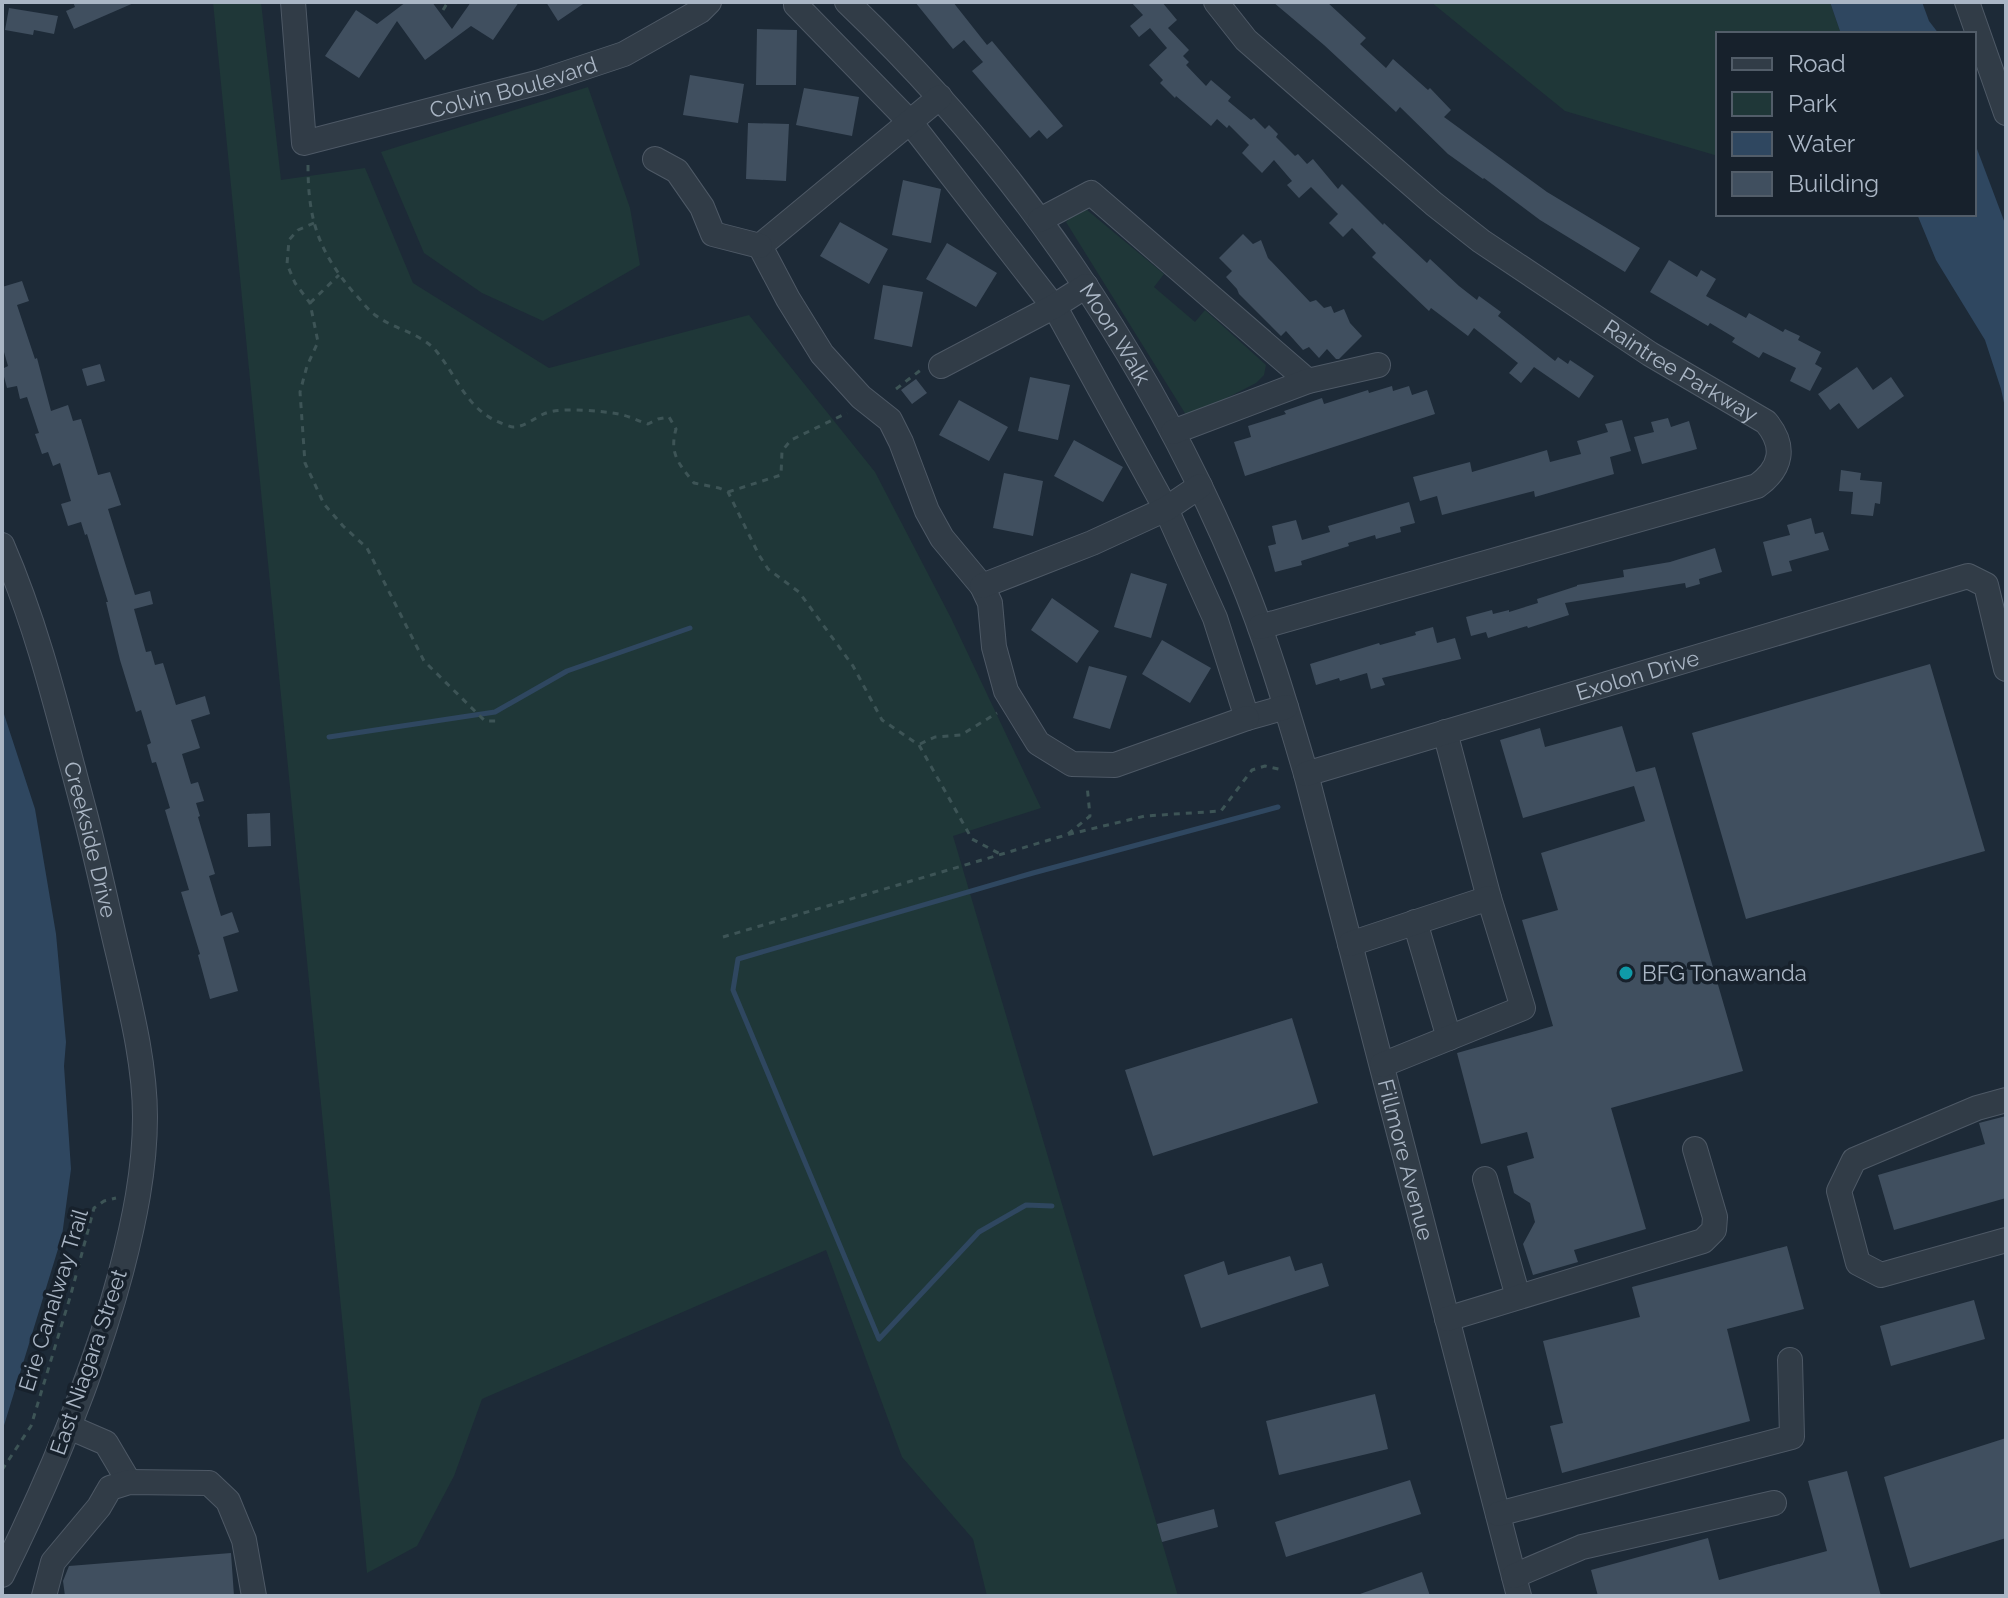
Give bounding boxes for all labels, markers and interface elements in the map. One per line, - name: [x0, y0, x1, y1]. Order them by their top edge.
- legend: [1716, 32, 1976, 216]
- text: Road: [1788, 49, 1846, 78]
- street label: Colvin Boulevard: [427, 51, 600, 123]
- text: Park: [1788, 89, 1837, 118]
- text: Water: [1788, 129, 1856, 158]
- text: Building: [1788, 169, 1879, 198]
- street label: Moon Walk: [1074, 278, 1157, 389]
- street label: Raintree Parkway: [1599, 314, 1763, 427]
- street label: Exolon Drive: [1573, 644, 1702, 706]
- street label: Creekside Drive: [59, 759, 122, 920]
- place label: BFG Tonawanda: [1642, 960, 1807, 986]
- marker: BFG Tonawanda: [1617, 964, 1635, 982]
- street label: Fillmore Avenue: [1373, 1076, 1439, 1243]
- street label: Erie Canalway Trail: [13, 1206, 93, 1394]
- street label: East Niagara Street: [44, 1265, 132, 1458]

